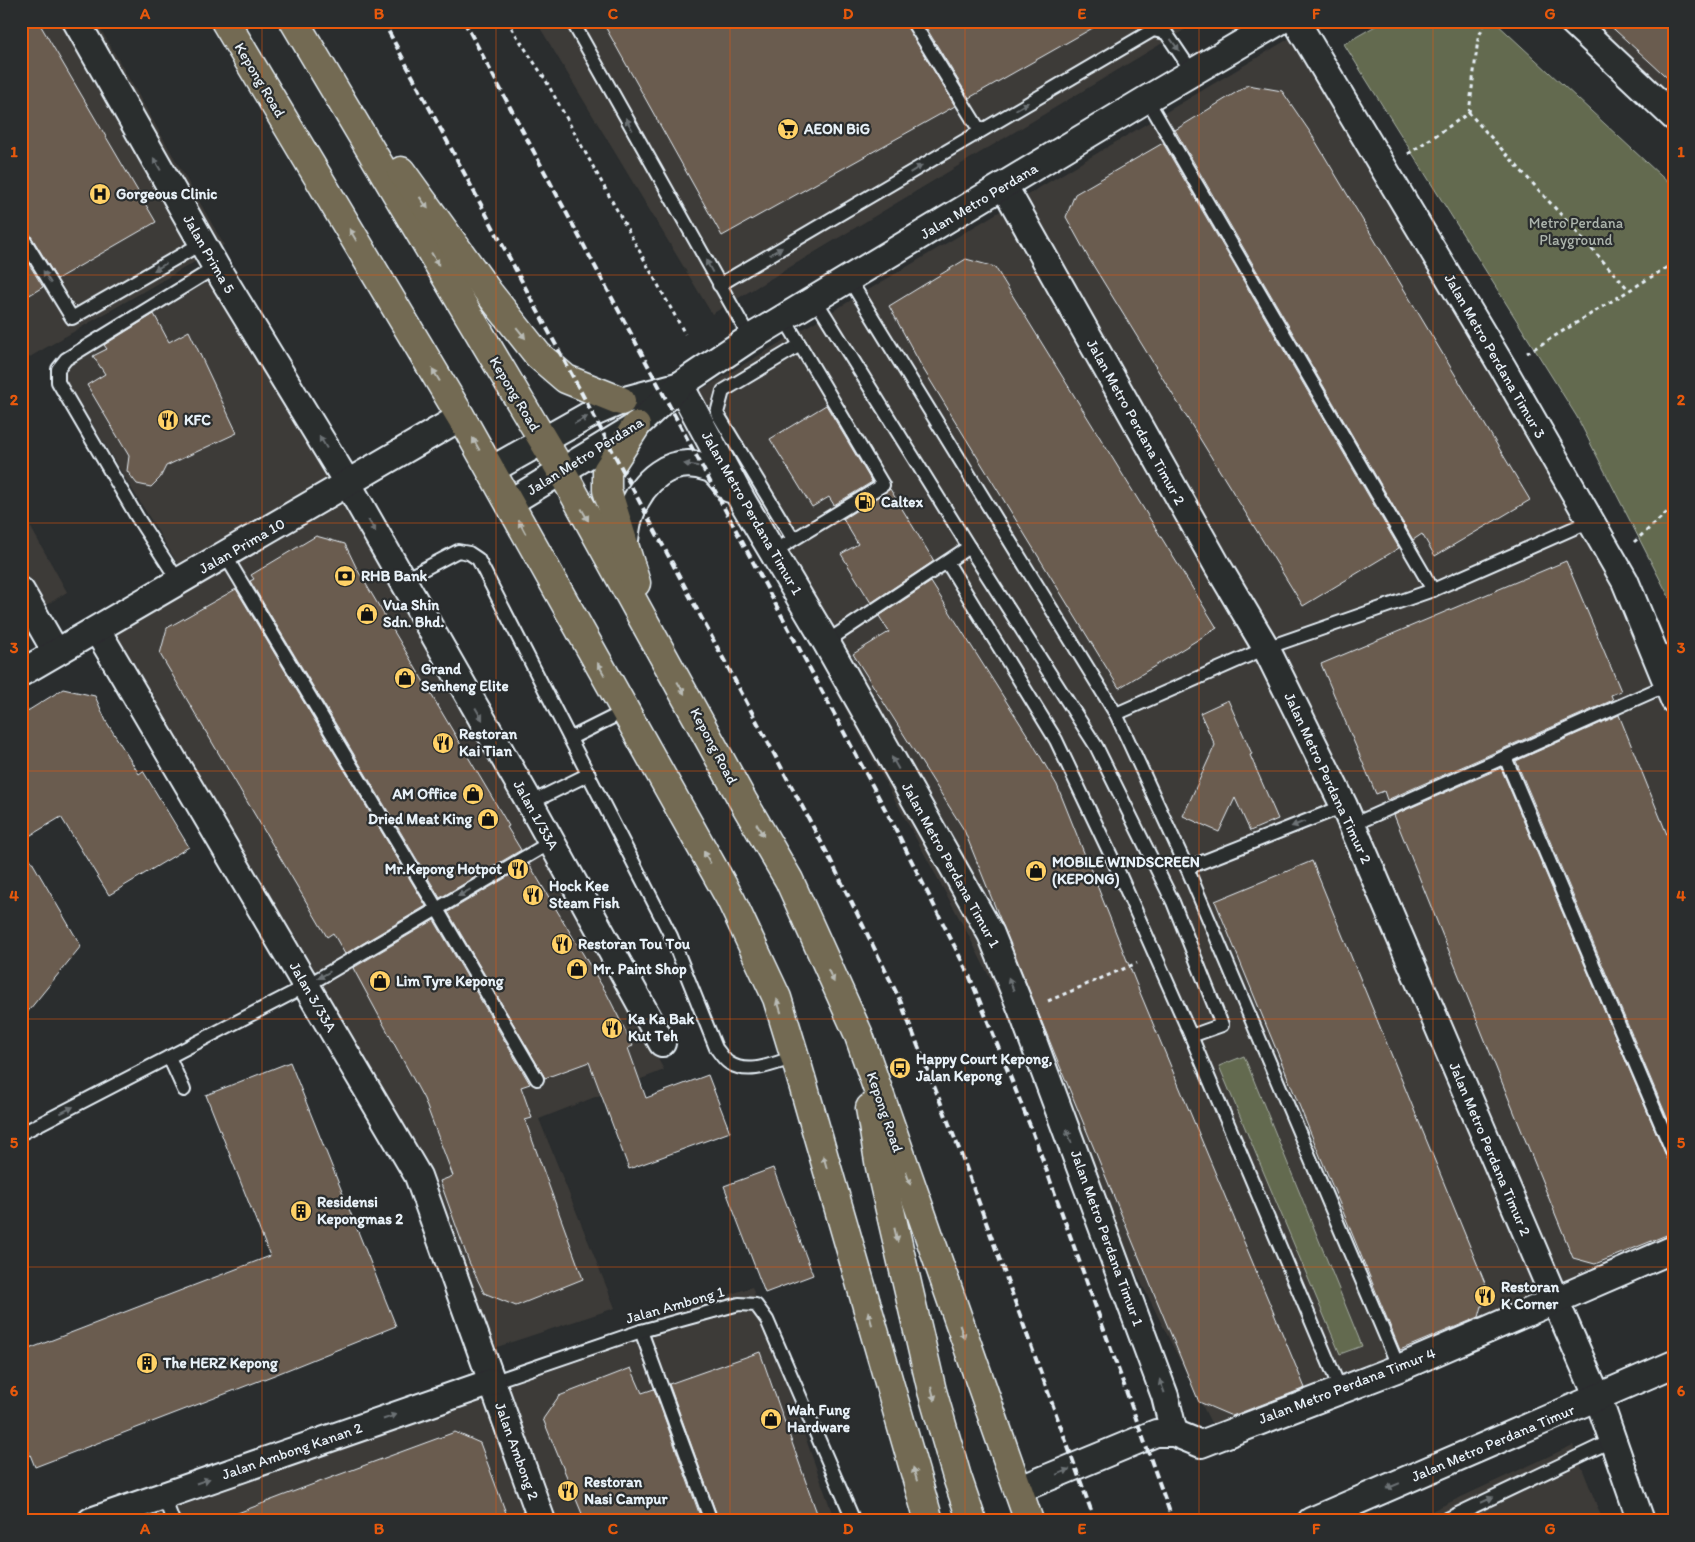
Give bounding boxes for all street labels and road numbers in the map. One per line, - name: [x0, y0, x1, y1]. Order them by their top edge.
- street label: Kepong Road: [231, 39, 290, 121]
- street label: Jalan Metro Perdana: [917, 159, 1041, 243]
- street label: Jalan Prima 5: [179, 211, 239, 297]
- street label: Jalan Metro Perdana Timur 3: [1440, 270, 1550, 442]
- street label: Jalan Metro Perdana Timur 2: [1083, 336, 1189, 508]
- street label: Kepong Road: [486, 353, 545, 435]
- street label: Jalan Metro Perdana: [524, 413, 647, 499]
- street label: Jalan Metro Perdana Timur 1: [698, 428, 806, 598]
- street label: Jalan Prima 10: [196, 514, 288, 578]
- street label: Jalan Metro Perdana Timur 2: [1280, 690, 1376, 867]
- street label: Kepong Road: [686, 705, 742, 788]
- street label: Jalan 1/33A: [509, 777, 563, 853]
- street label: Jalan Metro Perdana Timur 1: [898, 779, 1004, 951]
- street label: Jalan 3/33A: [286, 959, 341, 1036]
- street label: Jalan Metro Perdana Timur 2: [1445, 1059, 1535, 1239]
- street label: Kepong Road: [863, 1069, 907, 1155]
- street label: Jalan Metro Perdana Timur 1: [1067, 1148, 1147, 1328]
- street label: Jalan Ambong 1: [624, 1282, 726, 1328]
- street label: Jalan Metro Perdana Timur 4: [1256, 1344, 1438, 1428]
- street label: Jalan Ambong 2: [491, 1400, 543, 1502]
- street label: Jalan Metro Perdana Timur: [1409, 1400, 1577, 1486]
- street label: Jalan Ambong Kanan 2: [220, 1419, 365, 1483]

